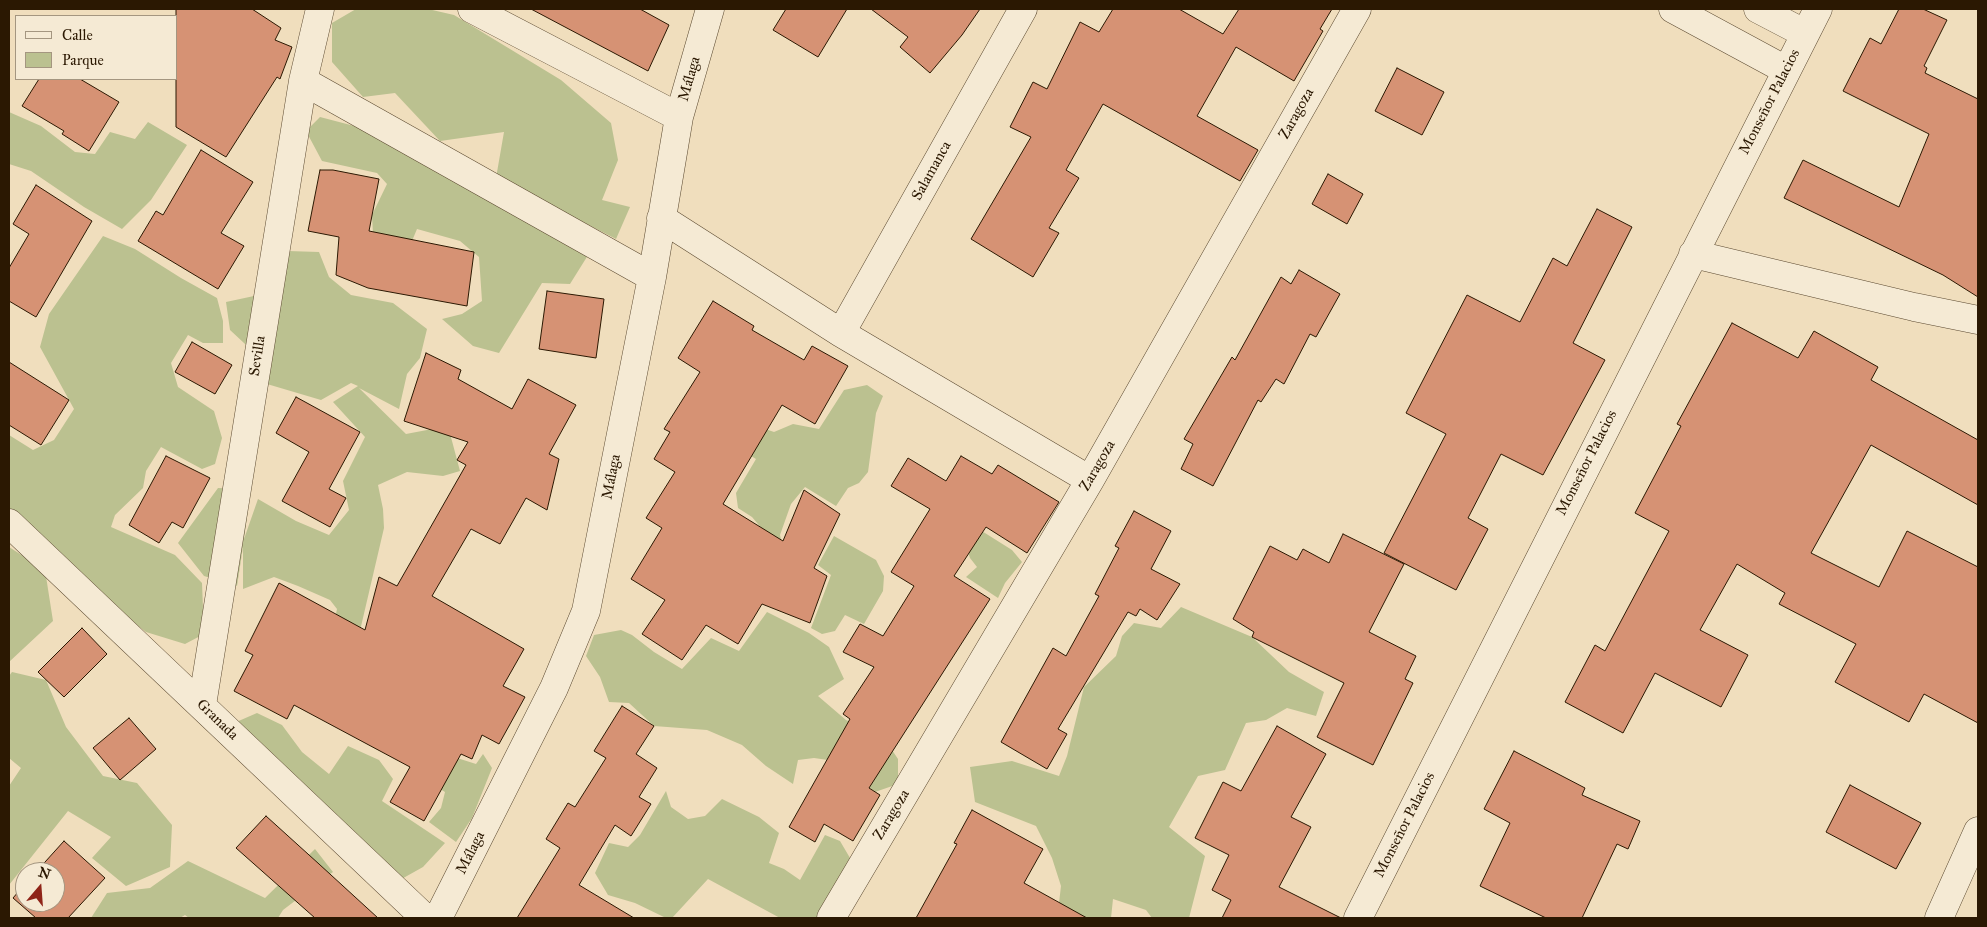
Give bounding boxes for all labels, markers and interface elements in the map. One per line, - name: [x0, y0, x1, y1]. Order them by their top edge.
- legend: [15, 15, 178, 80]
- text: Calle: [62, 26, 93, 44]
- street label: Monseñor Palacios: [1736, 46, 1804, 158]
- text: Parque: [62, 51, 104, 69]
- street label: Málaga: [675, 55, 705, 103]
- street label: Zaragoza: [1276, 85, 1318, 143]
- street label: Salamanca: [908, 138, 956, 204]
- street label: Sevilla: [246, 335, 270, 377]
- street label: Monseñor Palacios: [1553, 407, 1621, 519]
- street label: Zaragoza: [1076, 437, 1120, 495]
- street label: Málaga: [599, 453, 625, 501]
- street label: Granada: [192, 696, 242, 744]
- street label: Monseñor Palacios: [1371, 769, 1439, 881]
- street label: Zaragoza: [870, 787, 914, 843]
- street label: Málaga: [453, 829, 489, 877]
- north arrow: [15, 862, 65, 912]
- text: N: [36, 863, 53, 883]

